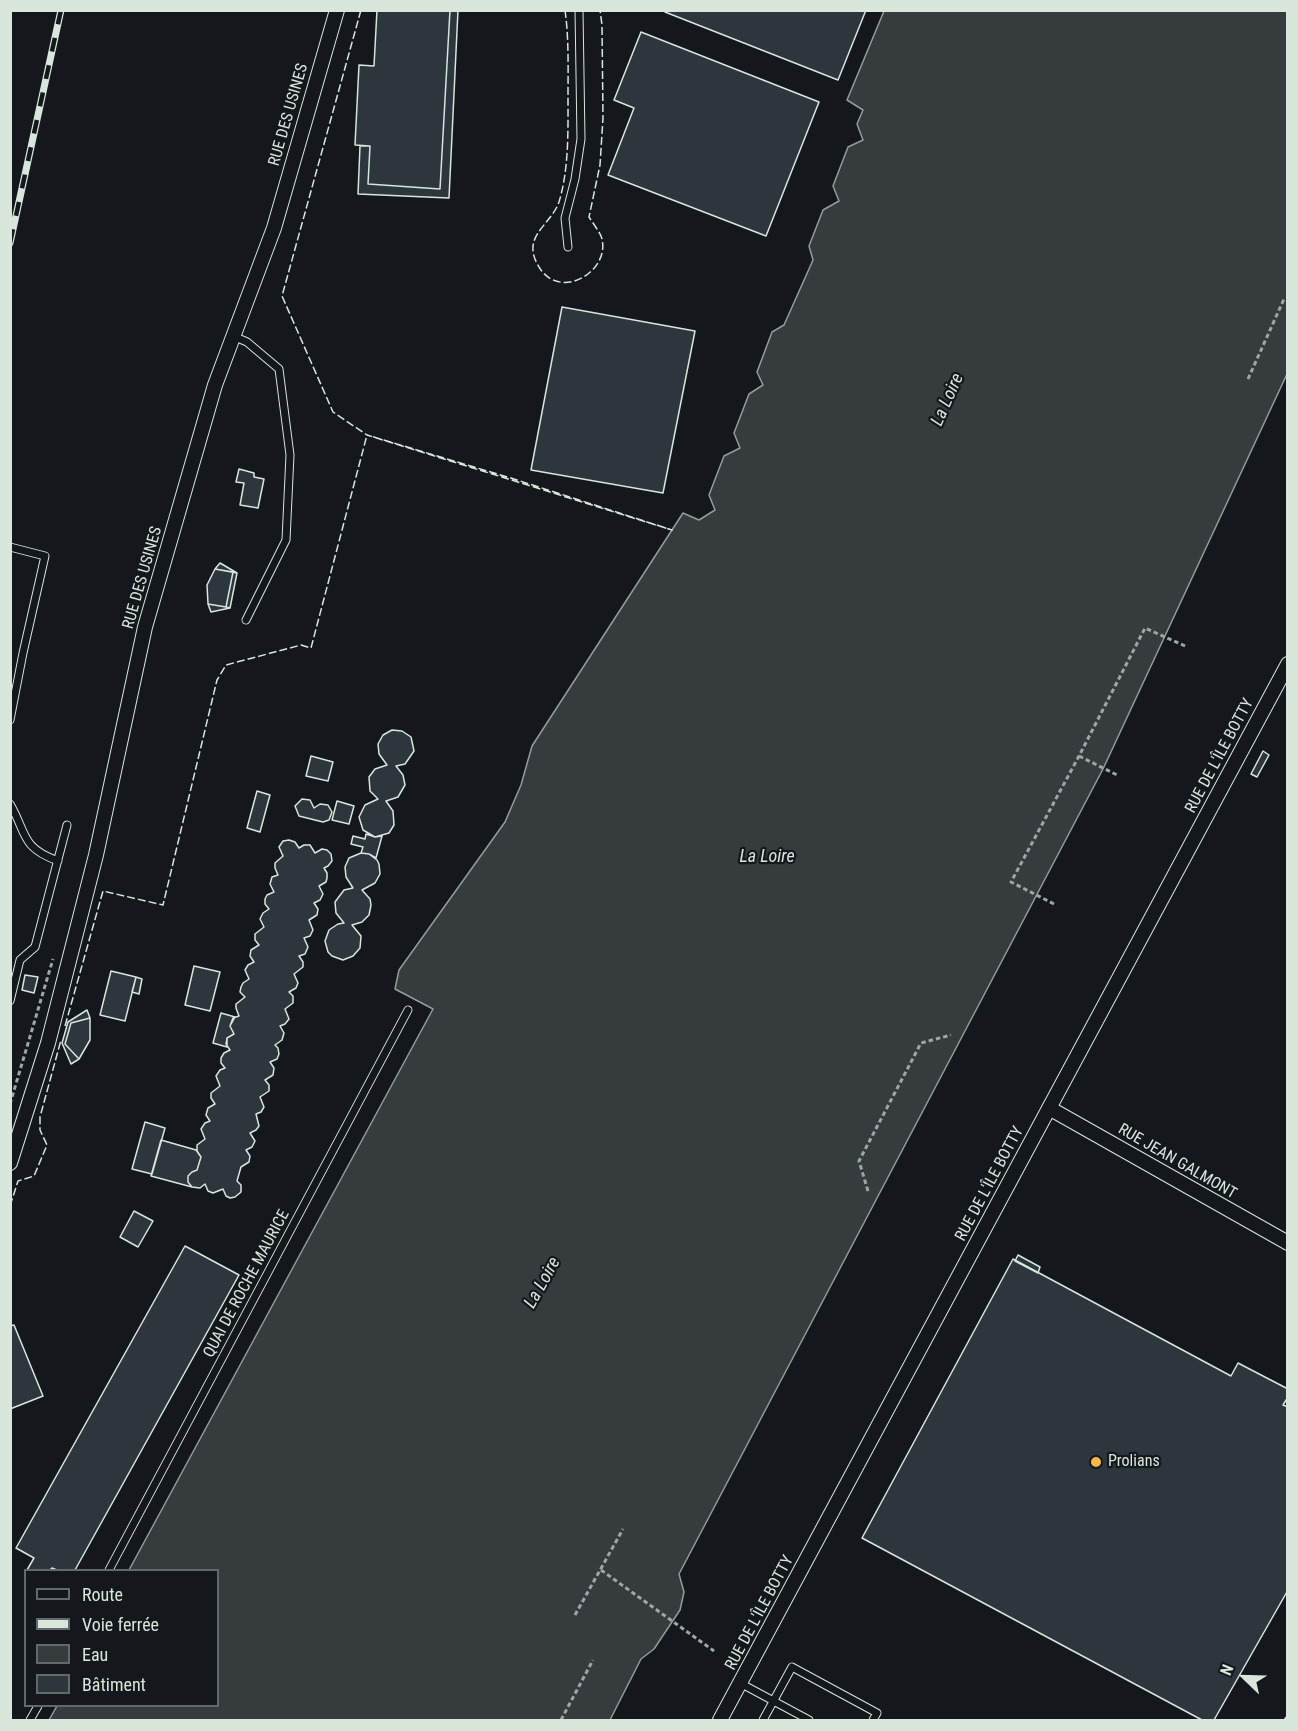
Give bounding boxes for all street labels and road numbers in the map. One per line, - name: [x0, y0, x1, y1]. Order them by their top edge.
- street label: RUE DES USINES: [265, 62, 313, 168]
- street label: RUE DES USINES: [119, 525, 167, 631]
- street label: RUE DE L'ÎLE BOTTY: [1182, 695, 1258, 817]
- street label: RUE JEAN GALMONT: [1114, 1120, 1240, 1204]
- street label: RUE DE L'ÎLE BOTTY: [952, 1123, 1028, 1245]
- street label: QUAI DE ROCHE MAURICE: [200, 1207, 294, 1361]
- street label: RUE DE L'ÎLE BOTTY: [722, 1552, 798, 1674]

